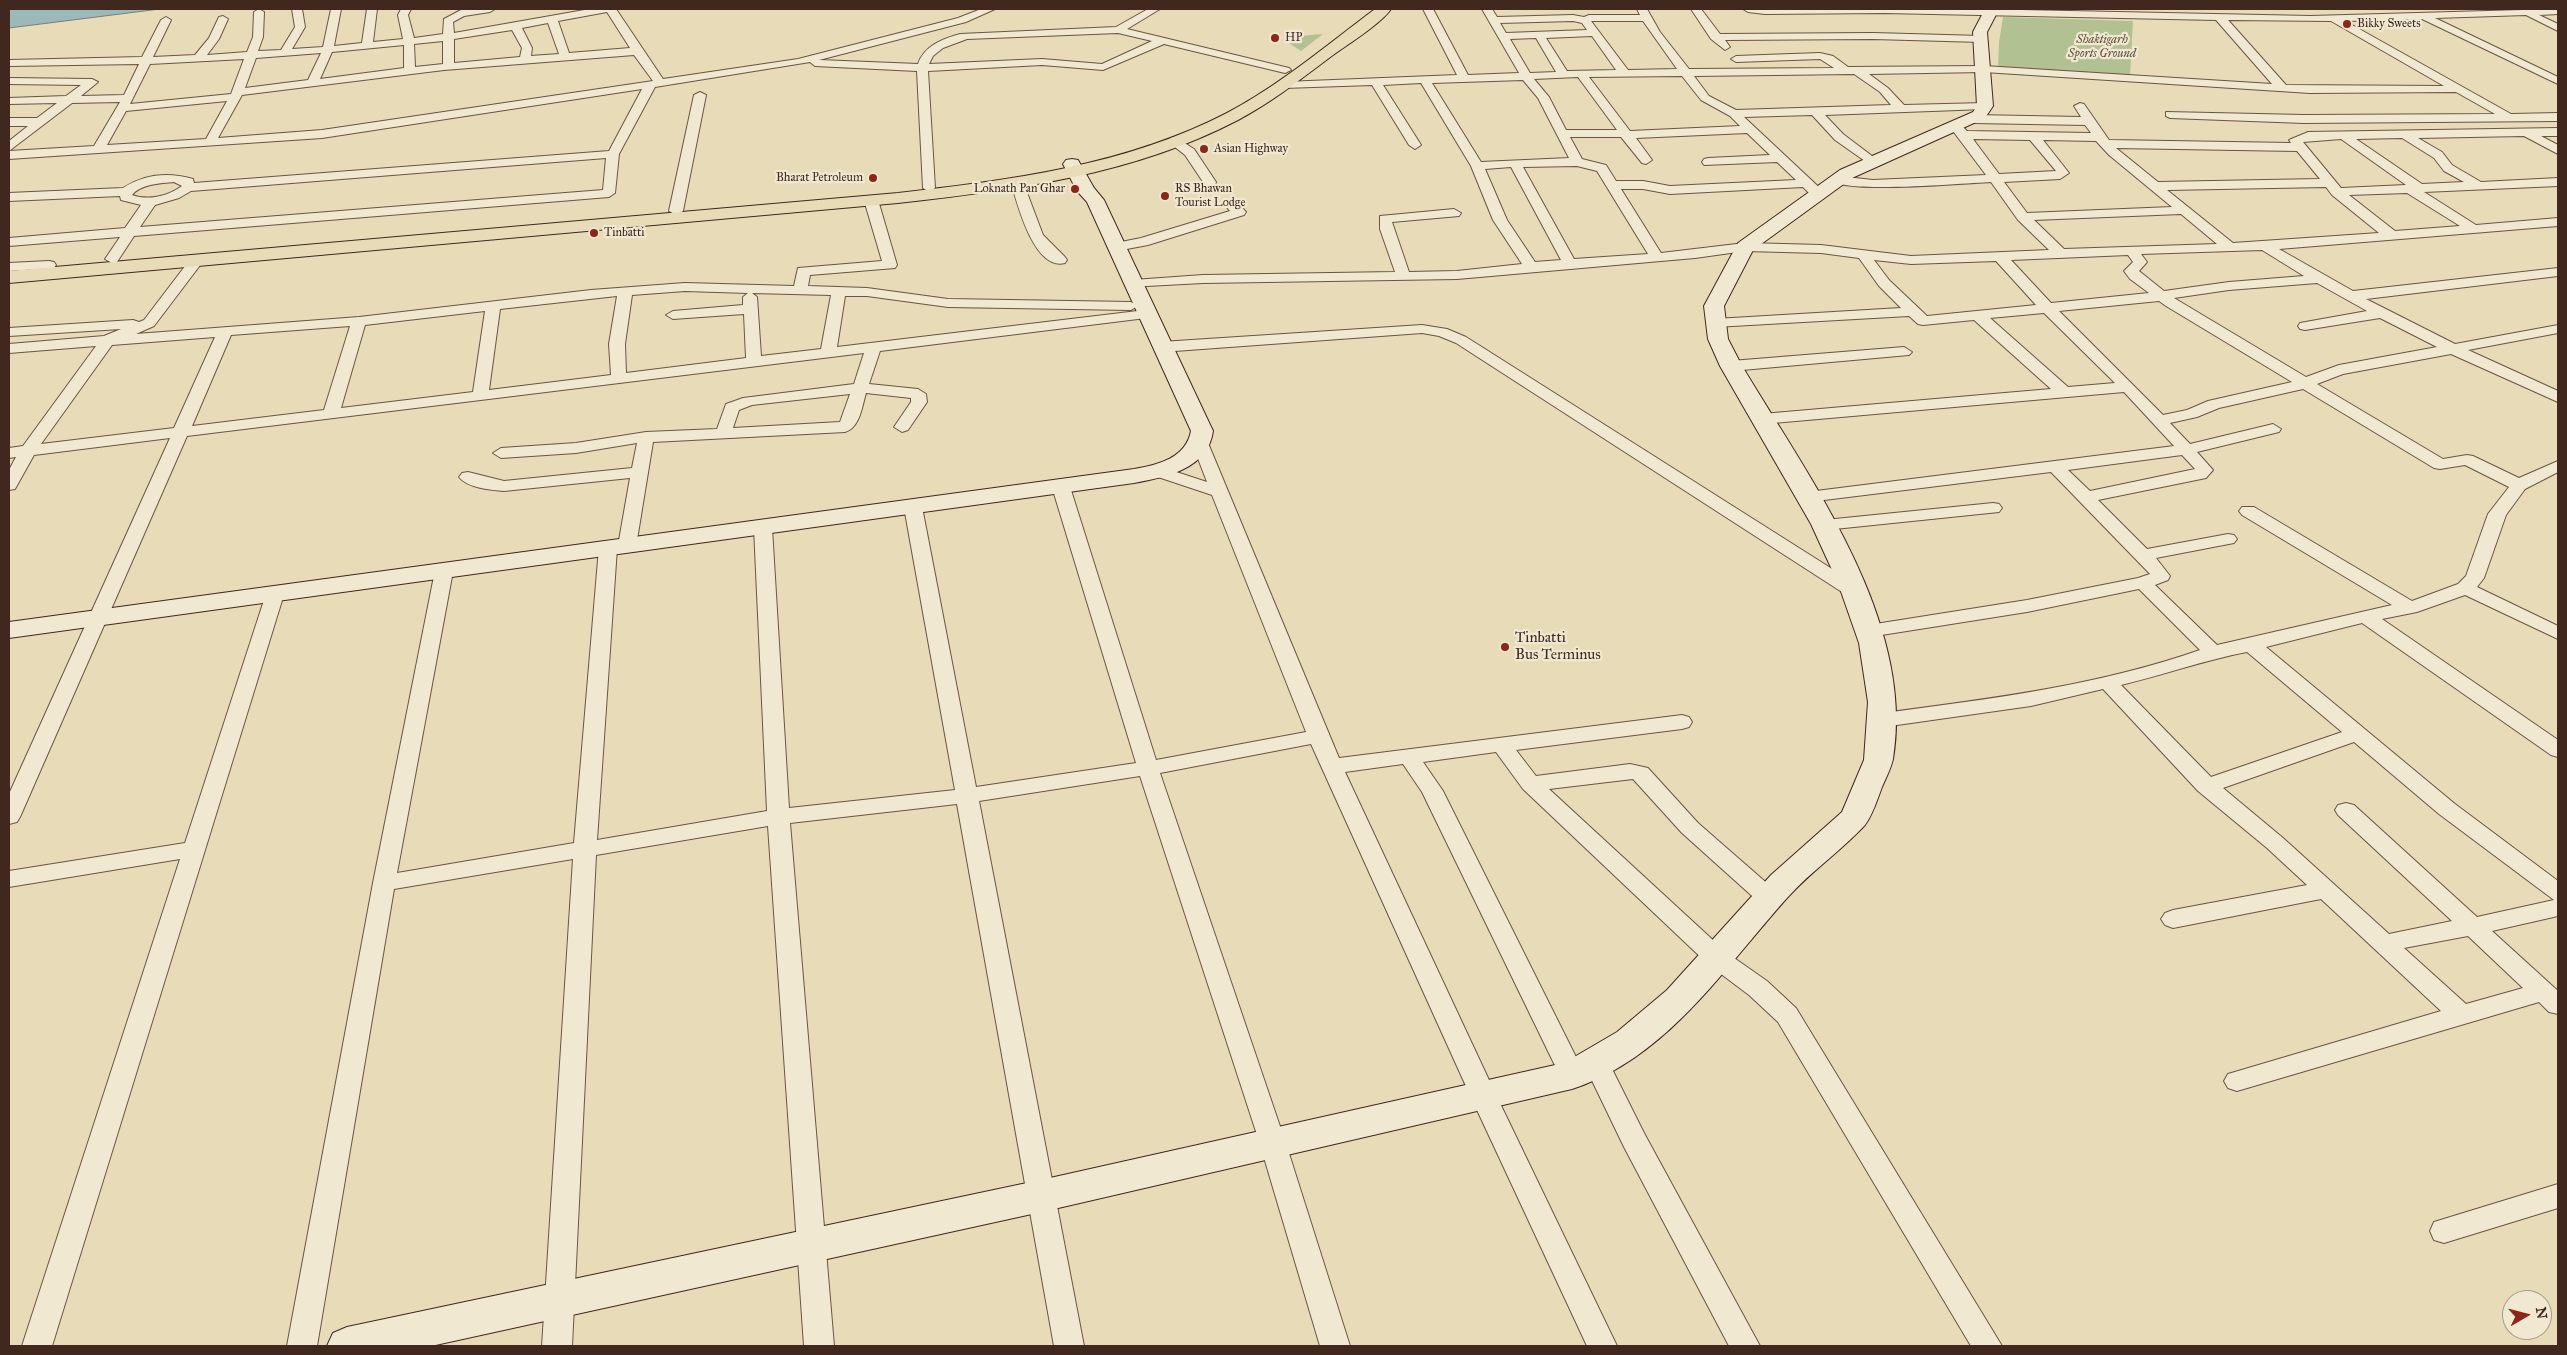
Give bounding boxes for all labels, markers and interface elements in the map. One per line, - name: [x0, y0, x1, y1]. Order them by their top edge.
- place label: Bikky Sweets: [2357, 17, 2421, 31]
- marker: Bikky Sweets: [2341, 18, 2353, 30]
- place label: HP: [1285, 31, 1302, 45]
- marker: HP: [1269, 32, 1281, 44]
- park label: Shaktigarh Sports Ground: [2068, 33, 2136, 61]
- place label: Asian Highway: [1214, 142, 1288, 156]
- marker: Asian Highway: [1198, 143, 1210, 155]
- place label: Bharat Petroleum: [776, 171, 863, 185]
- marker: Bharat Petroleum: [867, 172, 879, 184]
- place label: Loknath Pan Ghar: [974, 182, 1065, 196]
- place label: RS Bhawan Tourist Lodge: [1175, 182, 1245, 210]
- marker: Loknath Pan Ghar: [1069, 183, 1081, 195]
- marker: RS Bhawan Tourist Lodge: [1159, 190, 1171, 202]
- place label: Tinbatti: [604, 226, 645, 240]
- marker: Tinbatti: [588, 227, 600, 239]
- place label: Tinbatti Bus Terminus: [1515, 629, 1601, 664]
- marker: Tinbatti Bus Terminus: [1499, 641, 1511, 653]
- north arrow: [2502, 1290, 2552, 1340]
- text: N: [2532, 1306, 2551, 1320]

